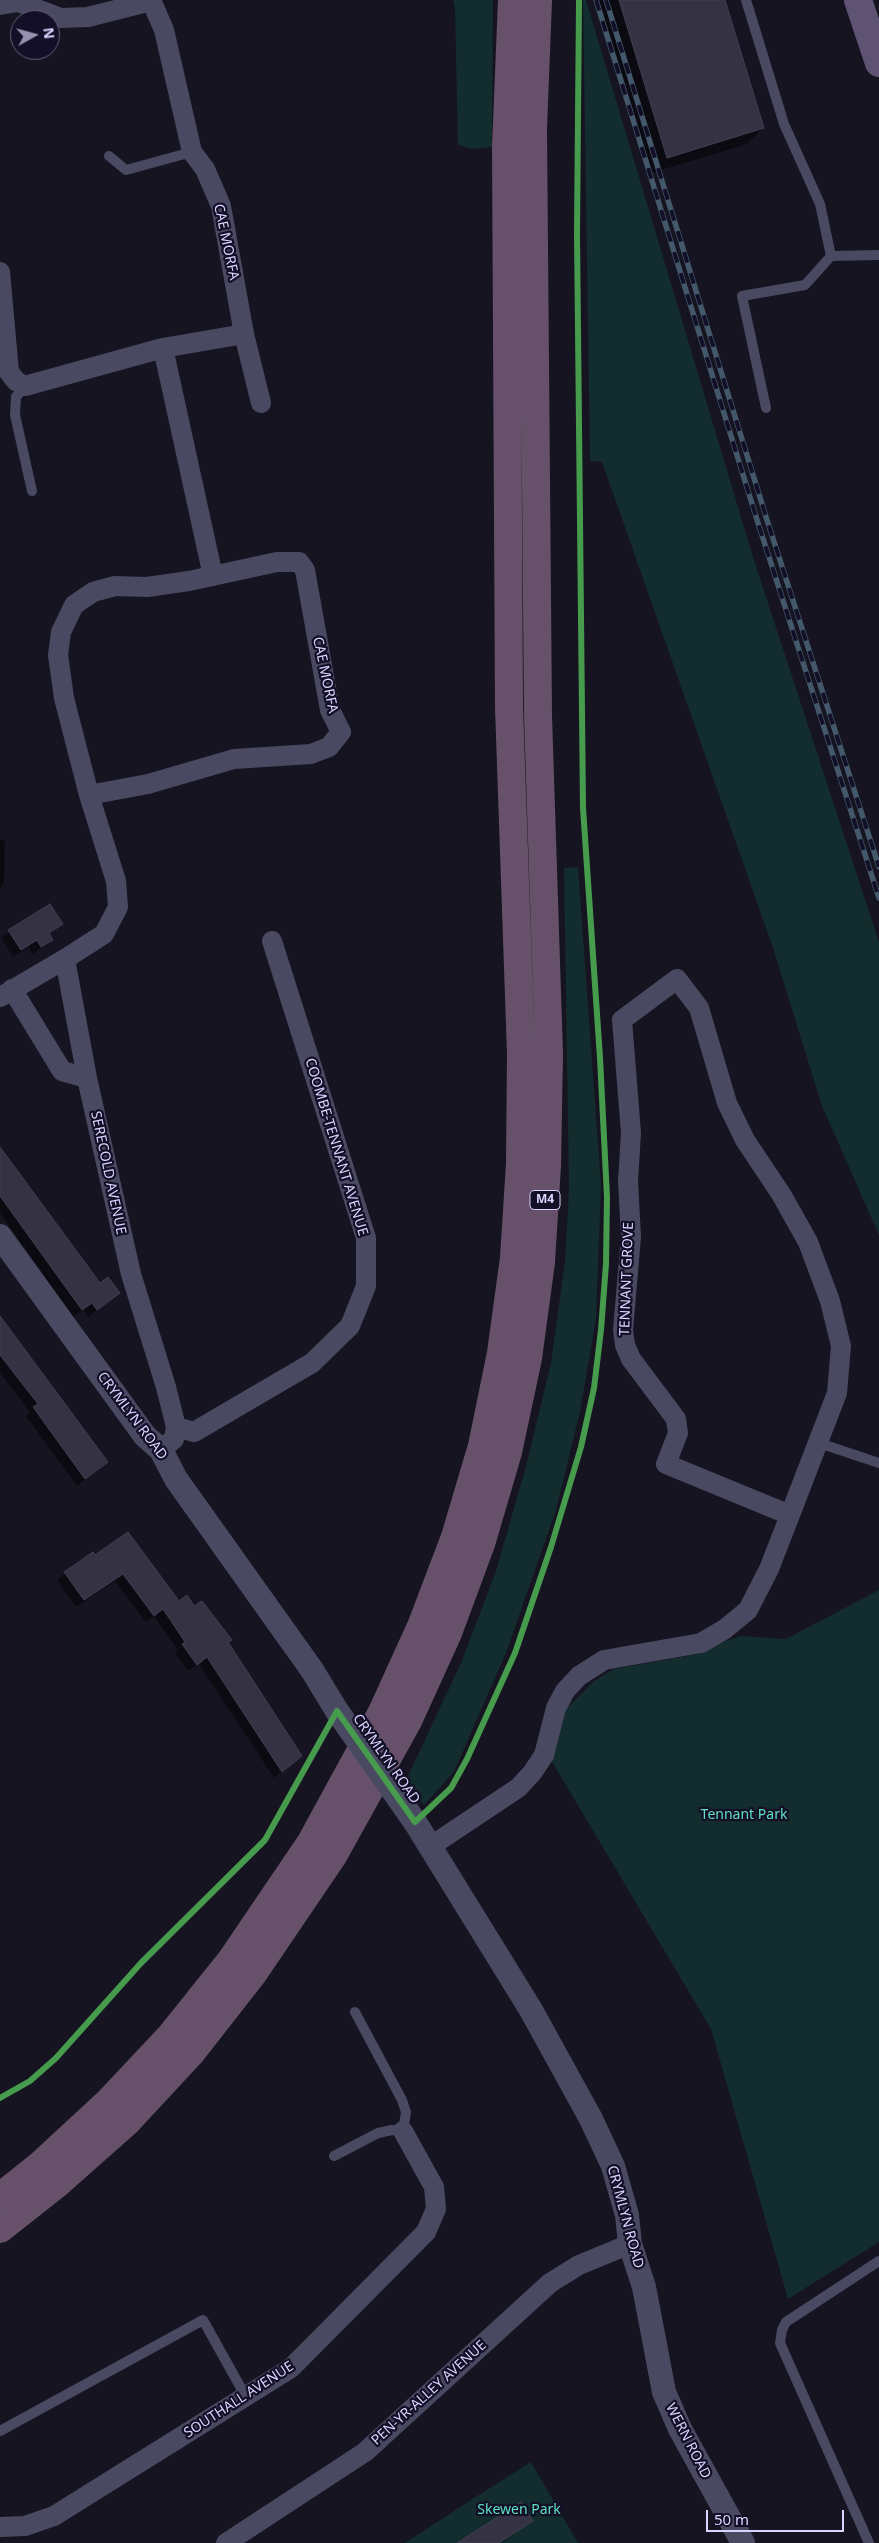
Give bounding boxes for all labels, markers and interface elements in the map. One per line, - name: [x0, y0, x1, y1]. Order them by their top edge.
- north arrow: [10, 10, 60, 60]
- text: N: [39, 26, 60, 40]
- street label: CAE MORFA: [210, 202, 242, 282]
- street label: CAE MORFA: [309, 635, 341, 715]
- street label: COOMBE-TENNANT AVENUE: [301, 1056, 371, 1238]
- street label: SERECOLD AVENUE: [87, 1110, 129, 1236]
- road number: M4: [530, 1190, 560, 1210]
- street label: TENNANT GROVE: [617, 1222, 637, 1336]
- street label: CRYMLYN ROAD: [93, 1369, 171, 1463]
- street label: CRYMLYN ROAD: [349, 1711, 423, 1807]
- park label: Tennant Park: [701, 1807, 787, 1823]
- street label: CRYMLYN ROAD: [603, 2164, 647, 2270]
- street label: PEN-YR-ALLEY AVENUE: [368, 2337, 490, 2449]
- street label: SOUTHALL AVENUE: [181, 2358, 297, 2442]
- street label: WERN ROAD: [662, 2401, 714, 2481]
- scale bar: [709, 2500, 846, 2532]
- park label: Skewen Park: [477, 2502, 561, 2518]
- text: 50 m: [714, 2509, 749, 2529]

